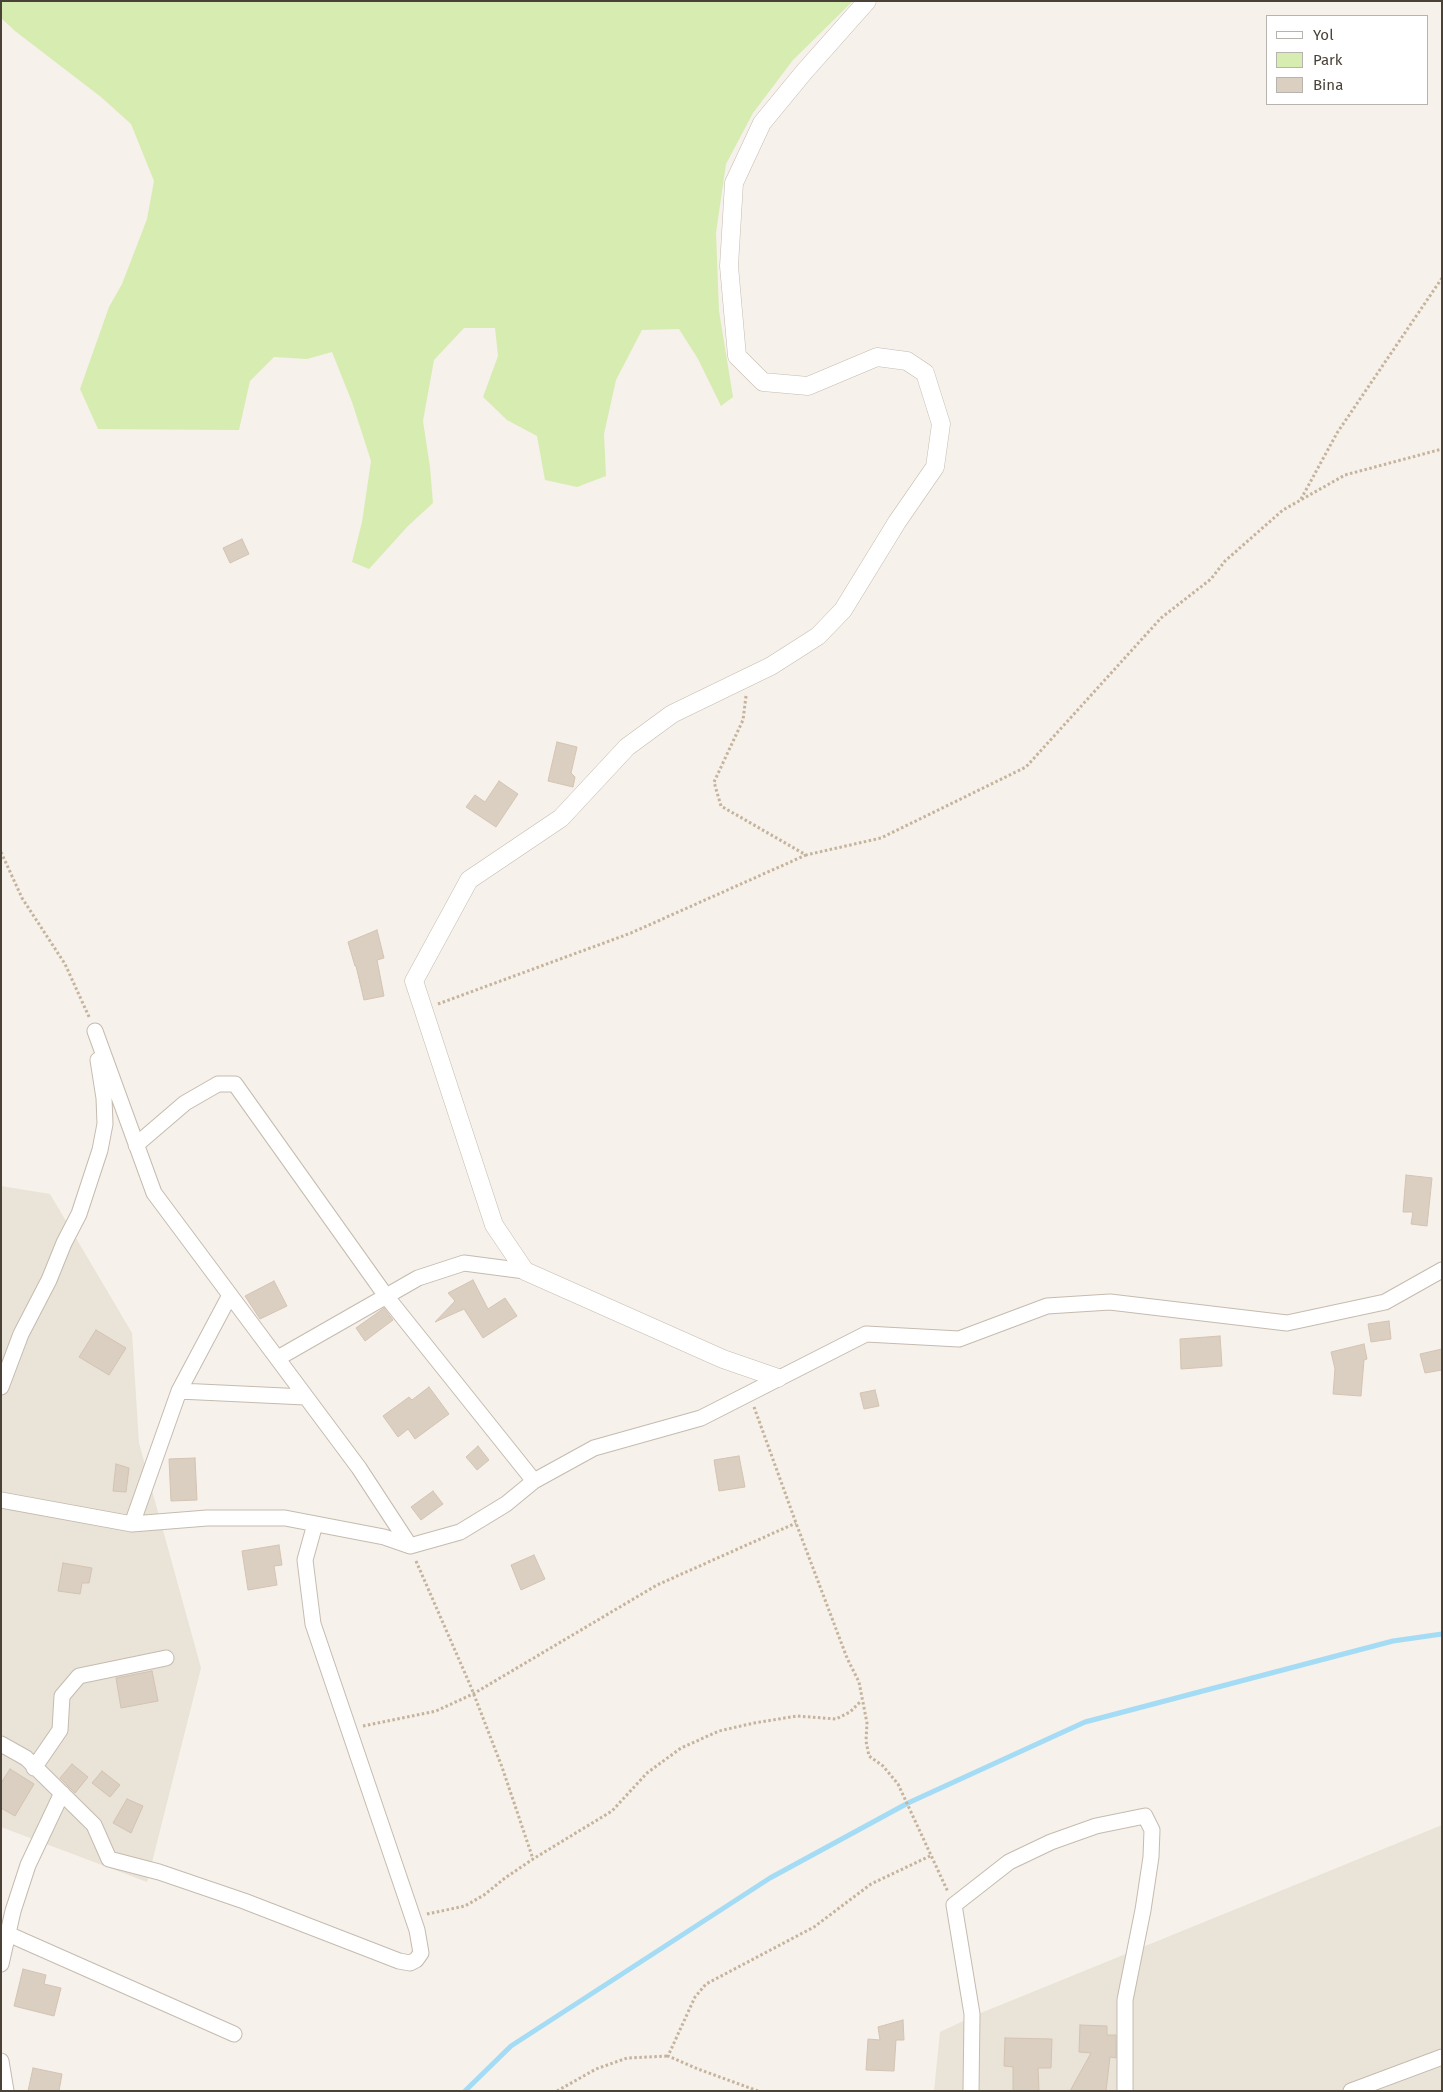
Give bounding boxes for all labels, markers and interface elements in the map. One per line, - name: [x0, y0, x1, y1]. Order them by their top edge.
- legend: [1266, 15, 1428, 105]
- text: Yol: [1313, 26, 1334, 44]
- text: Park: [1313, 51, 1343, 69]
- text: Bina: [1313, 76, 1343, 94]

